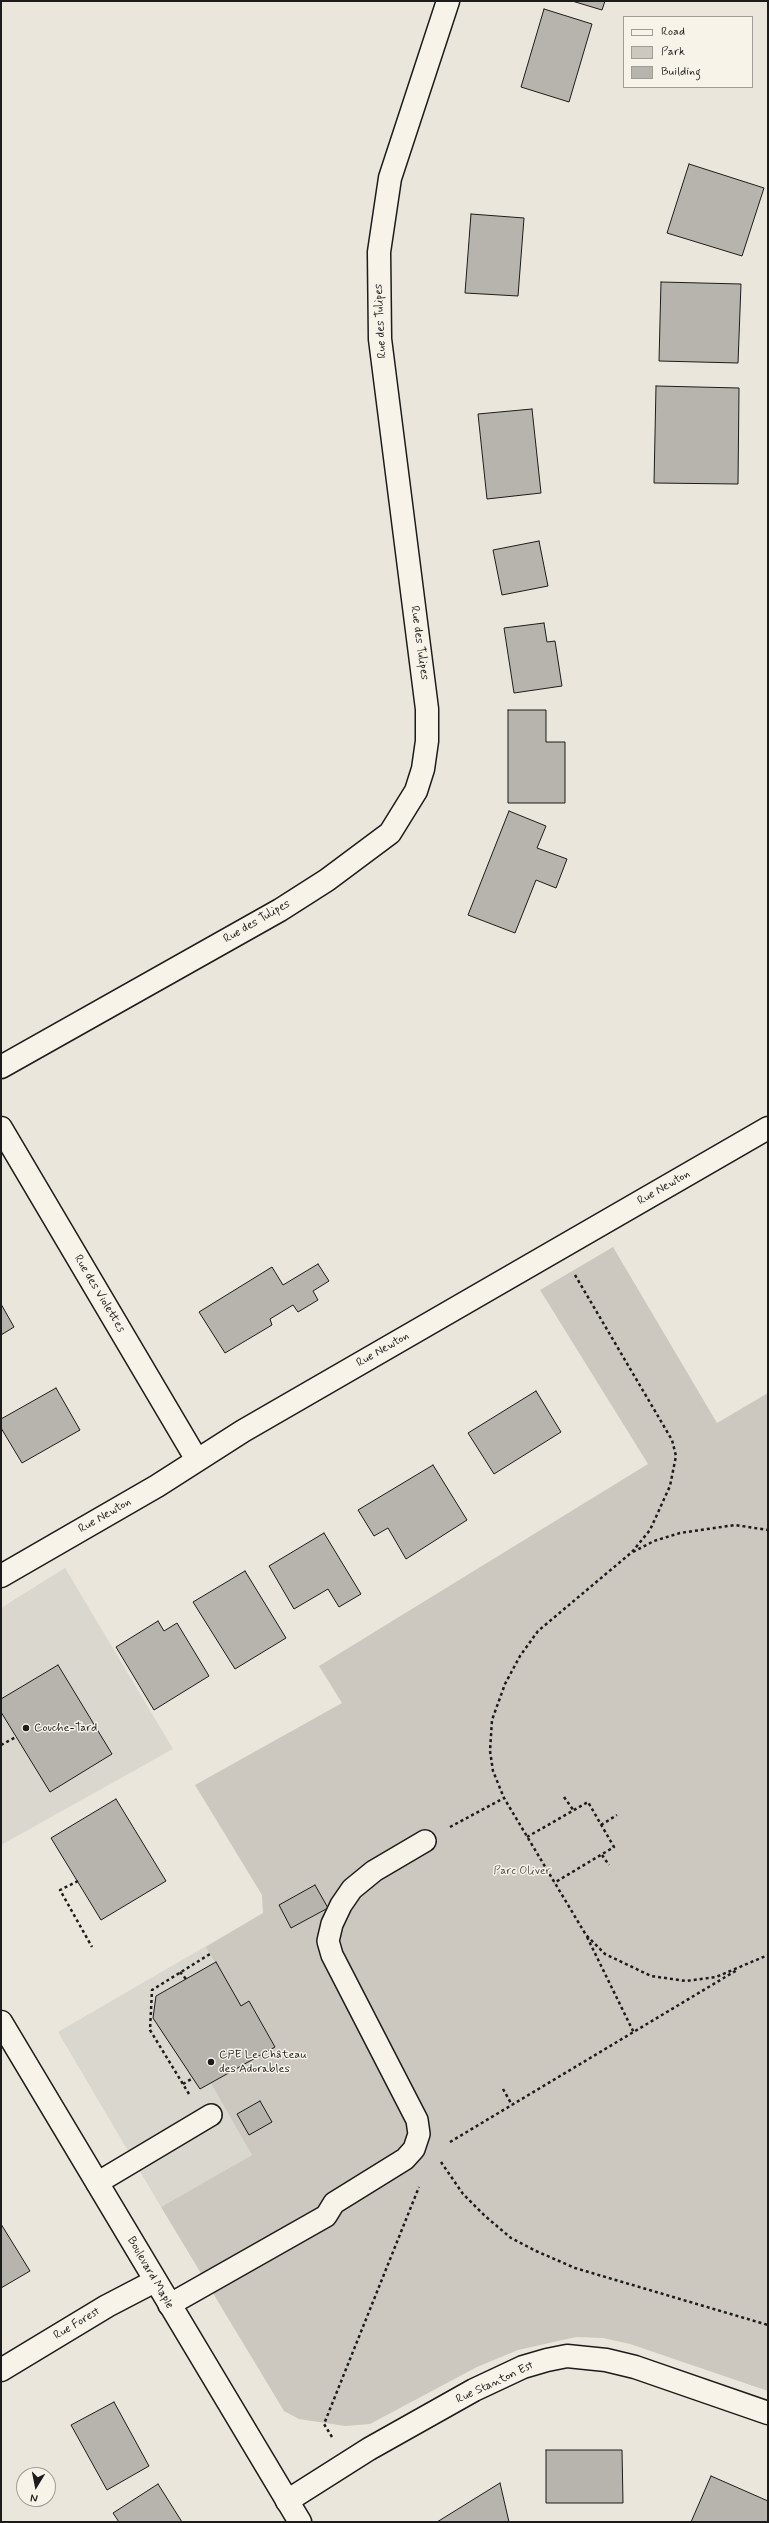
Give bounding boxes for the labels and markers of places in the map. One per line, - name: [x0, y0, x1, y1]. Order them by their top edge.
- place label: Couche-Tard: [34, 1721, 97, 1735]
- marker: Couche-Tard: [21, 1723, 31, 1733]
- place label: CPE Le Château des Adorables: [219, 2048, 307, 2076]
- marker: CPE Le Château des Adorables: [206, 2057, 216, 2067]

